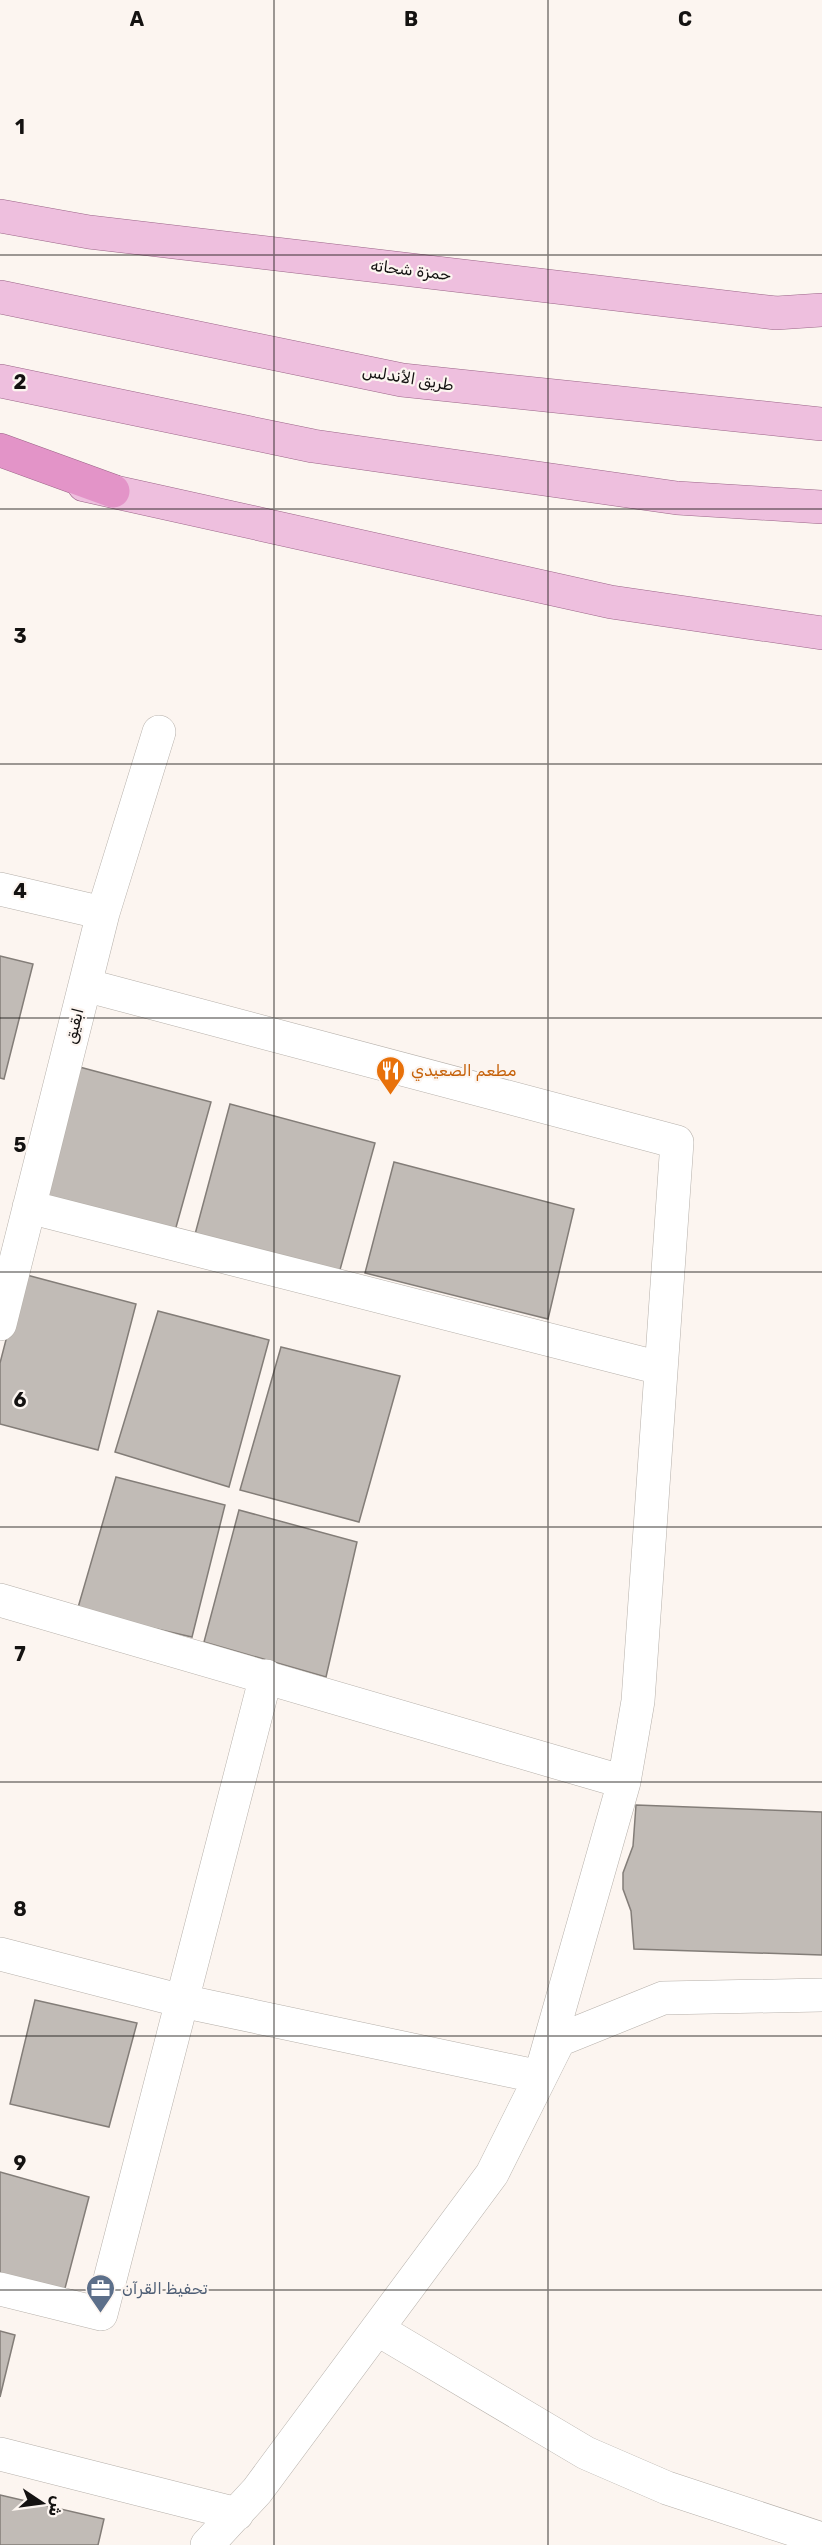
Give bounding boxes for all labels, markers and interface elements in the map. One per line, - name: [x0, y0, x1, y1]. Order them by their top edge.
- text: A: [130, 7, 145, 31]
- text: B: [404, 7, 418, 31]
- text: C: [678, 7, 692, 31]
- text: 1: [15, 115, 25, 139]
- street label: حمزة شحاته: [369, 256, 453, 285]
- street label: طريق الأندلس: [361, 361, 455, 396]
- text: 2: [14, 370, 27, 394]
- text: 3: [13, 624, 27, 648]
- text: 4: [13, 879, 27, 903]
- street label: ابقيق: [60, 1006, 89, 1046]
- restaurant icon: مطعم الصعيدي: [374, 1054, 406, 1096]
- place label: مطعم الصعيدي: [411, 1061, 516, 1082]
- text: 5: [14, 1133, 27, 1157]
- text: 6: [13, 1388, 27, 1412]
- text: 7: [14, 1642, 26, 1666]
- text: 8: [13, 1897, 27, 1921]
- text: 9: [14, 2151, 27, 2175]
- office icon: تحفيظ القرآن: [85, 2272, 117, 2314]
- place label: تحفيظ القرآن: [122, 2279, 208, 2299]
- north arrow: [12, 2473, 72, 2533]
- text: ش: [45, 2494, 68, 2518]

